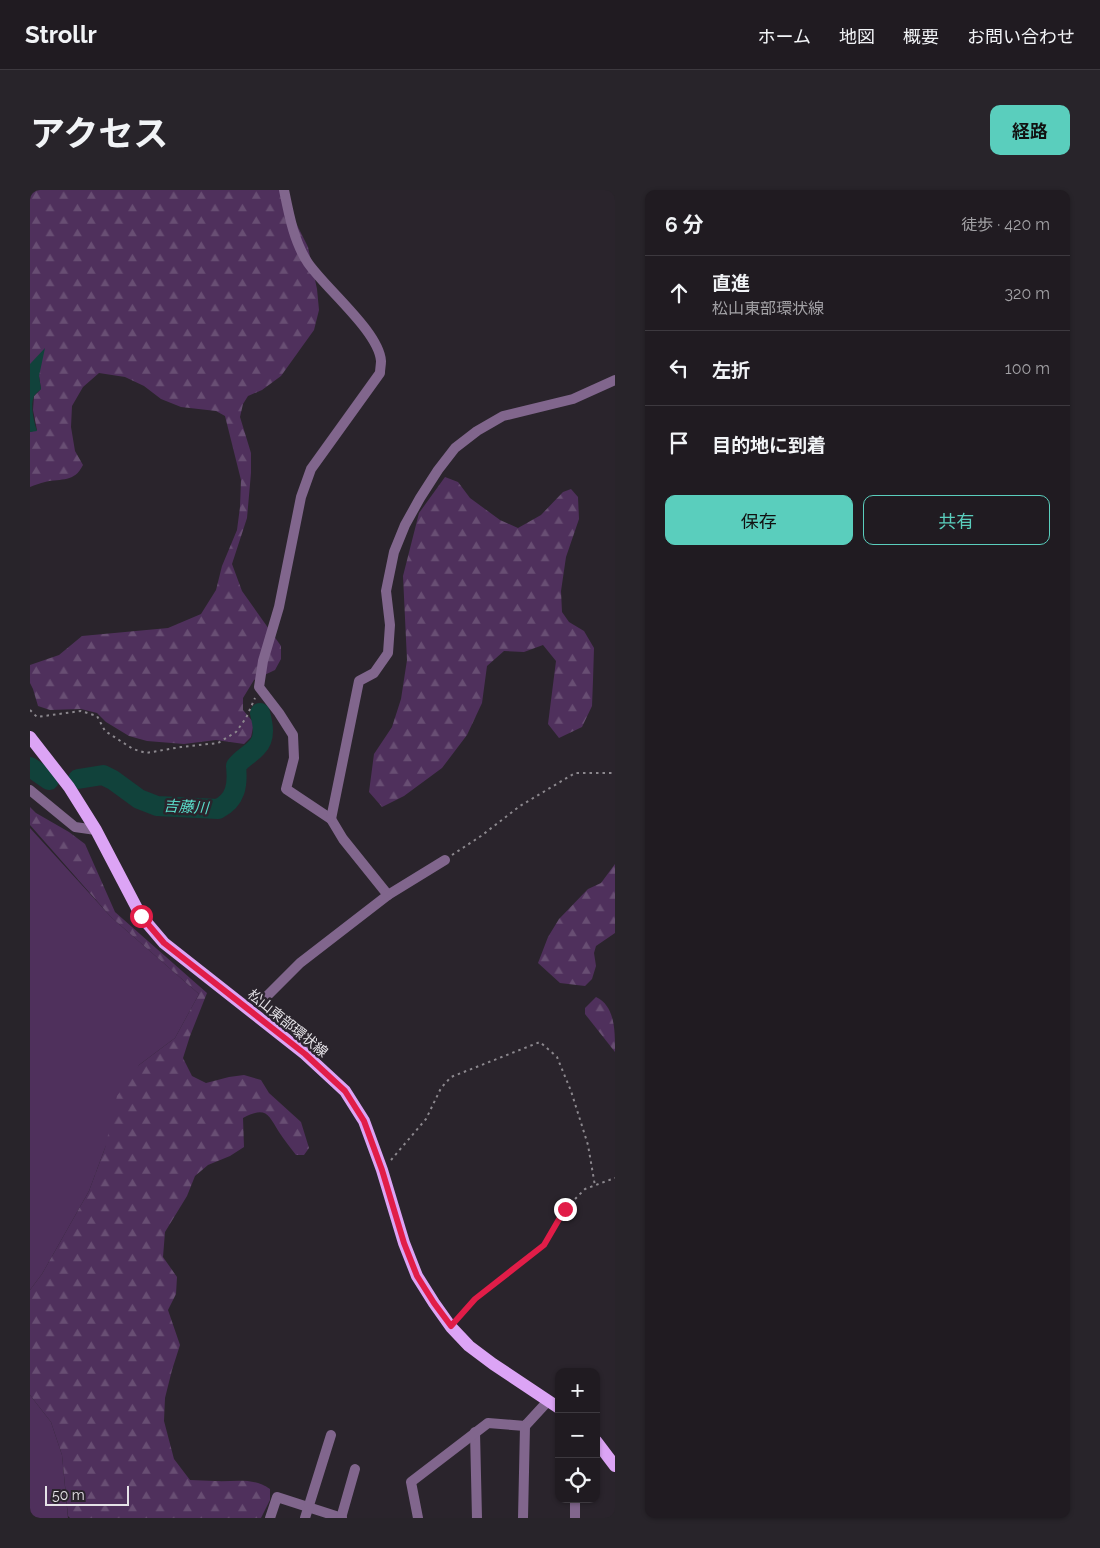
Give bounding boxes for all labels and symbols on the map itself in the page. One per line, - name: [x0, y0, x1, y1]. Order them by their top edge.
- water label: 吉藤川: [163, 797, 211, 817]
- route start: [130, 905, 153, 928]
- street label: 松山東部環状線: [245, 986, 331, 1060]
- route end: [554, 1198, 577, 1221]
- scale bar: [45, 1483, 129, 1506]

